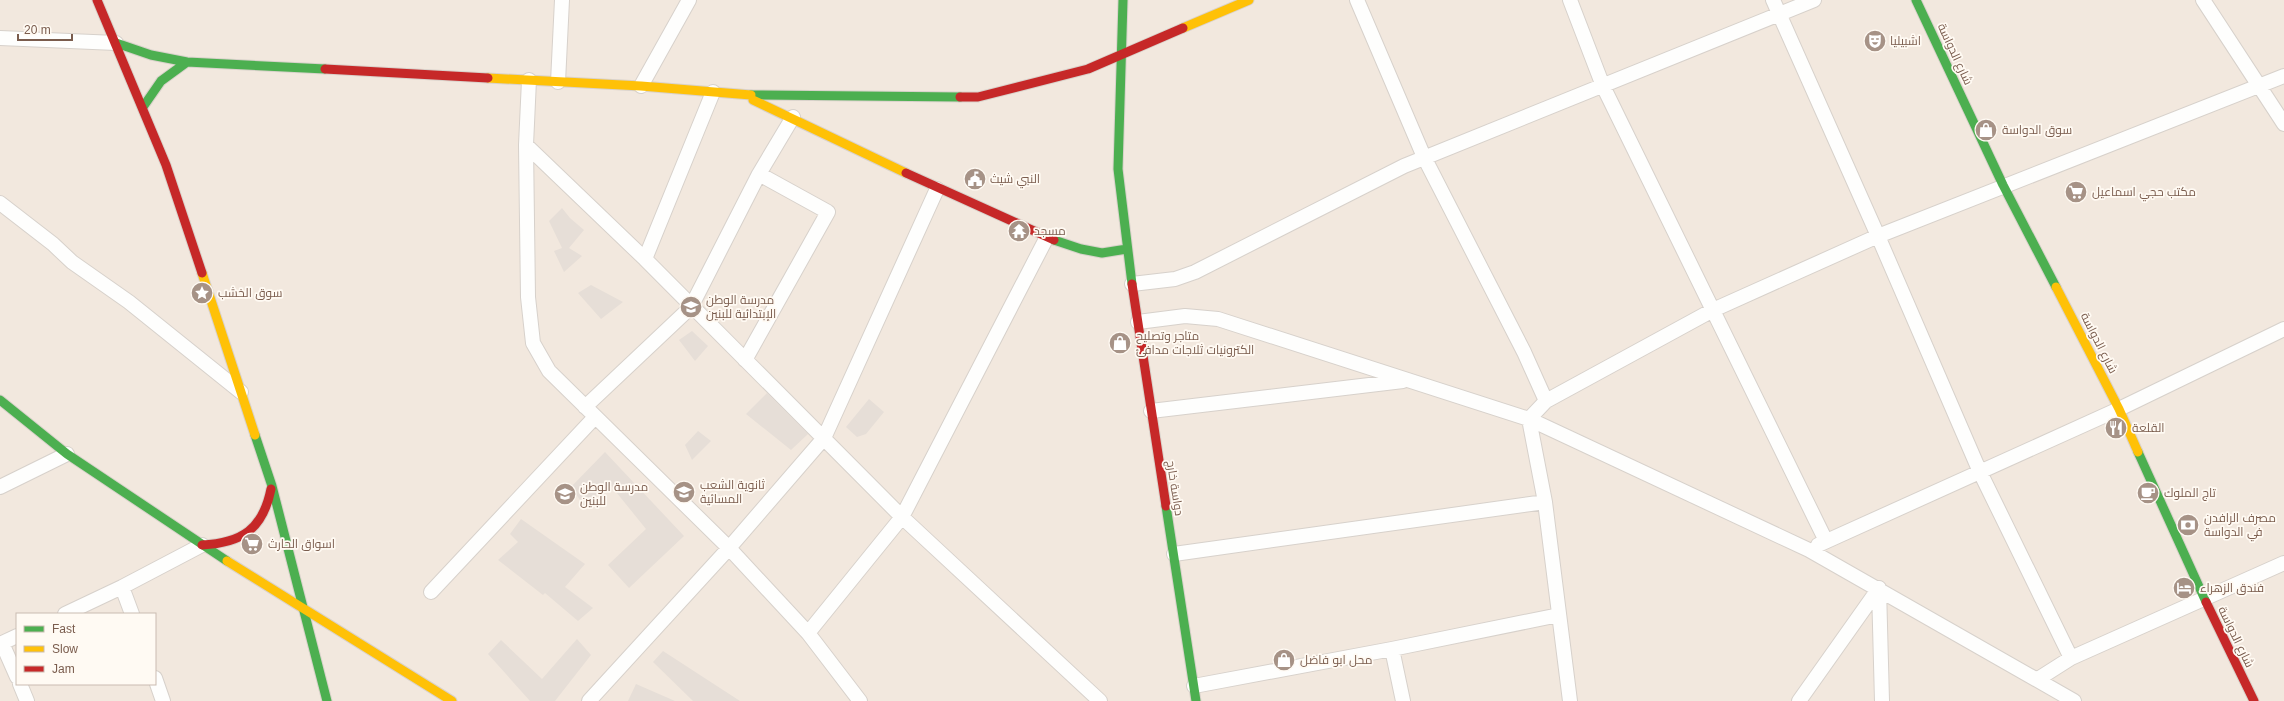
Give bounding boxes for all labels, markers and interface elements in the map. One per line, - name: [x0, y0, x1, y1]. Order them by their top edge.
- scale bar: [18, 16, 72, 42]
- street label: شارع الدواسة: [1934, 21, 1975, 87]
- text: 20 m: [24, 23, 51, 37]
- theatre icon: اشبيليا: [1862, 28, 1888, 54]
- place label: اشبيليا: [1890, 34, 1921, 48]
- shop icon: سوق الدواسة: [1973, 117, 1999, 143]
- place label: سوق الدواسة: [2002, 123, 2072, 137]
- public building icon: النبي شيث: [962, 166, 988, 192]
- place label: النبي شيث: [990, 172, 1040, 189]
- supermarket icon: مكتب حجي اسماعيل: [2063, 179, 2089, 205]
- place label: مكتب حجي اسماعيل: [2092, 185, 2196, 202]
- temple icon: مسجد: [1006, 218, 1032, 244]
- place label: مسجد: [1034, 224, 1066, 238]
- place icon: سوق الخشب: [189, 280, 215, 306]
- place label: سوق الخشب: [218, 286, 283, 300]
- place label: مدرسة الوطن الإبتدائية للبنين: [706, 293, 776, 321]
- school or university icon: مدرسة الوطن الإبتدائية للبنين: [678, 294, 704, 320]
- street label: شارع الدواسة: [2077, 310, 2120, 376]
- place label: متاجر وتصليح الكترونيات ثلاجات مدافئ: [1136, 329, 1254, 357]
- shop icon: متاجر وتصليح الكترونيات ثلاجات مدافئ: [1107, 330, 1133, 356]
- restaurant icon: القلعة: [2103, 415, 2129, 441]
- place label: القلعة: [2132, 421, 2164, 435]
- street label: دواسة خارج: [1163, 459, 1186, 517]
- place label: ثانوية الشعب المسائية: [700, 478, 765, 506]
- school or university icon: ثانوية الشعب المسائية: [671, 479, 697, 505]
- place label: مدرسة الوطن للبنين: [580, 480, 648, 508]
- cafe icon: تاج الملوك: [2135, 480, 2161, 506]
- school or university icon: مدرسة الوطن للبنين: [552, 481, 578, 507]
- place label: تاج الملوك: [2164, 486, 2216, 501]
- place label: مصرف الرافدن في الدواسة: [2204, 511, 2276, 542]
- bank icon: مصرف الرافدن في الدواسة: [2175, 512, 2201, 538]
- supermarket icon: اسواق الحارث: [239, 531, 265, 557]
- place label: اسواق الحارث: [268, 537, 335, 551]
- hotel icon: فندق الزهراء: [2171, 575, 2197, 601]
- place label: فندق الزهراء: [2200, 581, 2264, 595]
- street label: شارع الدواسة: [2214, 604, 2257, 670]
- legend: [16, 613, 156, 685]
- text: Fast: [52, 622, 76, 636]
- text: Slow: [52, 642, 78, 656]
- shop icon: محل ابو فاضل: [1271, 647, 1297, 673]
- place label: محل ابو فاضل: [1300, 653, 1372, 667]
- text: Jam: [52, 662, 75, 676]

